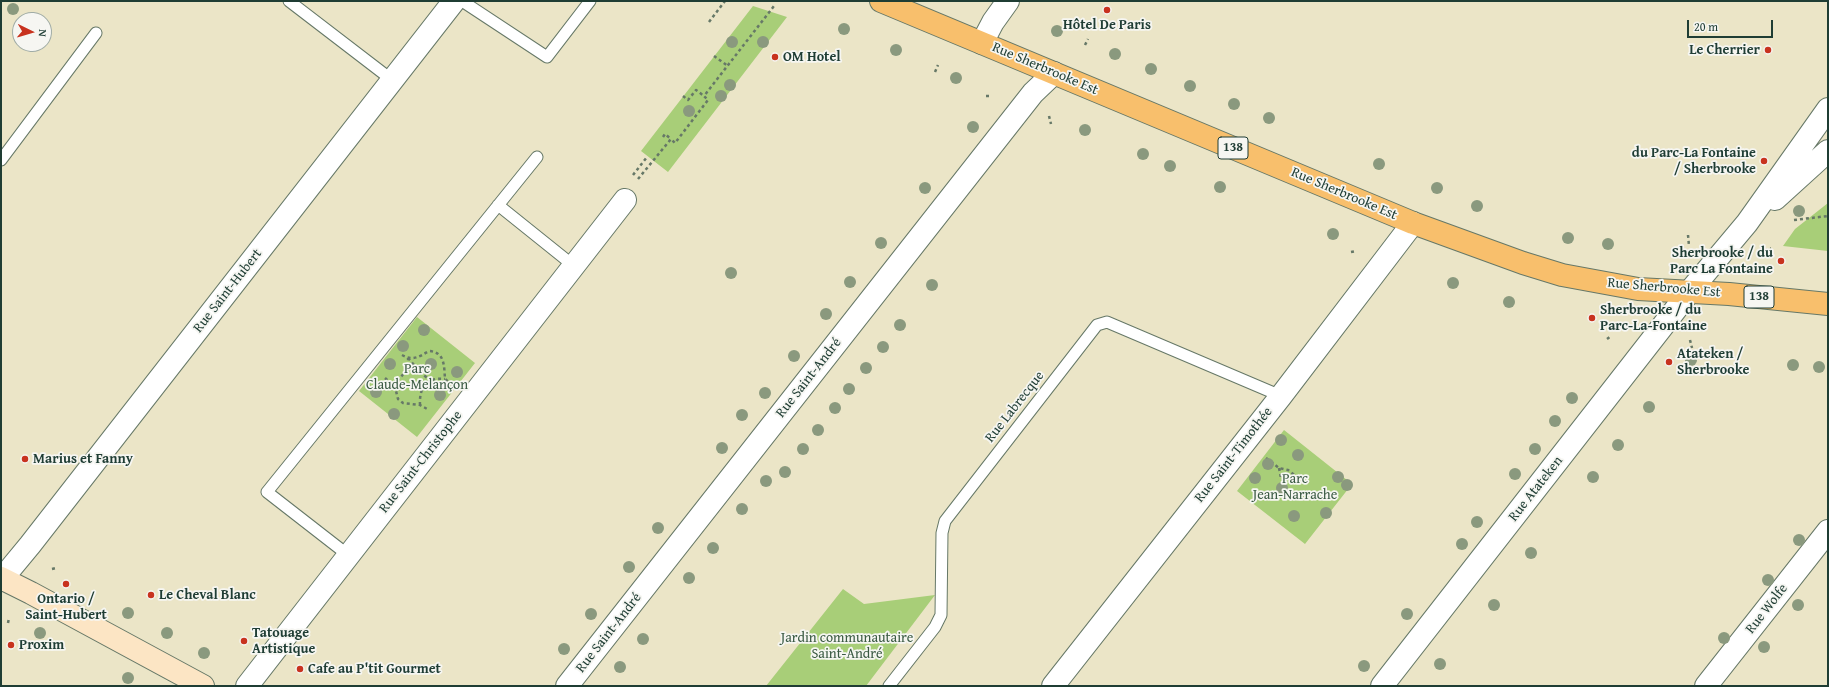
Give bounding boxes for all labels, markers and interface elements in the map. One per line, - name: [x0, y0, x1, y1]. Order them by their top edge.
- marker: Hôtel De Paris: [1102, 5, 1112, 15]
- north arrow: [12, 12, 52, 52]
- scale bar: [1689, 12, 1775, 38]
- place label: Hôtel De Paris: [1063, 17, 1151, 33]
- text: 20 m: [1694, 18, 1718, 35]
- text: N: [35, 29, 51, 37]
- street label: Rue Sherbrooke Est: [989, 39, 1101, 99]
- place label: Le Cherrier: [1689, 42, 1760, 58]
- marker: Le Cherrier: [1763, 45, 1773, 55]
- place label: OM Hotel: [783, 49, 841, 65]
- marker: OM Hotel: [770, 52, 780, 62]
- road number: 138: [1218, 137, 1248, 159]
- place label: du Parc-La Fontaine / Sherbrooke: [1632, 145, 1756, 178]
- marker: du Parc-La Fontaine / Sherbrooke: [1759, 156, 1769, 166]
- street label: Rue Sherbrooke Est: [1288, 164, 1400, 224]
- place label: Sherbrooke / du Parc La Fontaine: [1670, 245, 1773, 278]
- street label: Rue Saint-Hubert: [190, 246, 266, 336]
- marker: Sherbrooke / du Parc La Fontaine: [1776, 256, 1786, 266]
- street label: Rue Sherbrooke Est: [1607, 275, 1721, 301]
- road number: 138: [1744, 286, 1774, 308]
- place label: Sherbrooke / du Parc-La-Fontaine: [1600, 302, 1707, 334]
- marker: Sherbrooke / du Parc-La-Fontaine: [1587, 313, 1597, 323]
- street label: Rue Saint-André: [773, 335, 845, 421]
- place label: Atateken / Sherbrooke: [1677, 346, 1749, 378]
- marker: Atateken / Sherbrooke: [1664, 357, 1674, 367]
- park label: Parc Claude-Melançon: [366, 361, 468, 394]
- street label: Rue Labrecque: [982, 368, 1048, 446]
- street label: Rue Saint-Timothée: [1191, 404, 1277, 506]
- street label: Rue Saint-Christophe: [376, 408, 466, 516]
- place label: Marius et Fanny: [33, 451, 133, 467]
- street label: Rue Atateken: [1505, 453, 1567, 525]
- marker: Marius et Fanny: [20, 454, 30, 464]
- park label: Parc Jean-Narrache: [1253, 471, 1337, 504]
- marker: Ontario / Saint-Hubert: [61, 579, 71, 589]
- street label: Rue Wolfe: [1742, 581, 1792, 637]
- place label: Le Cheval Blanc: [159, 587, 256, 603]
- marker: Le Cheval Blanc: [146, 590, 156, 600]
- street label: Rue Saint-André: [573, 590, 645, 676]
- place label: Ontario / Saint-Hubert: [25, 591, 107, 624]
- place label: Tatouage Artistique: [252, 625, 315, 658]
- park label: Jardin communautaire Saint-André: [781, 630, 913, 662]
- marker: Tatouage Artistique: [239, 636, 249, 646]
- place label: Proxim: [19, 637, 64, 653]
- marker: Proxim: [6, 640, 16, 650]
- place label: Cafe au P'tit Gourmet: [308, 661, 441, 677]
- marker: Cafe au P'tit Gourmet: [295, 664, 305, 674]

